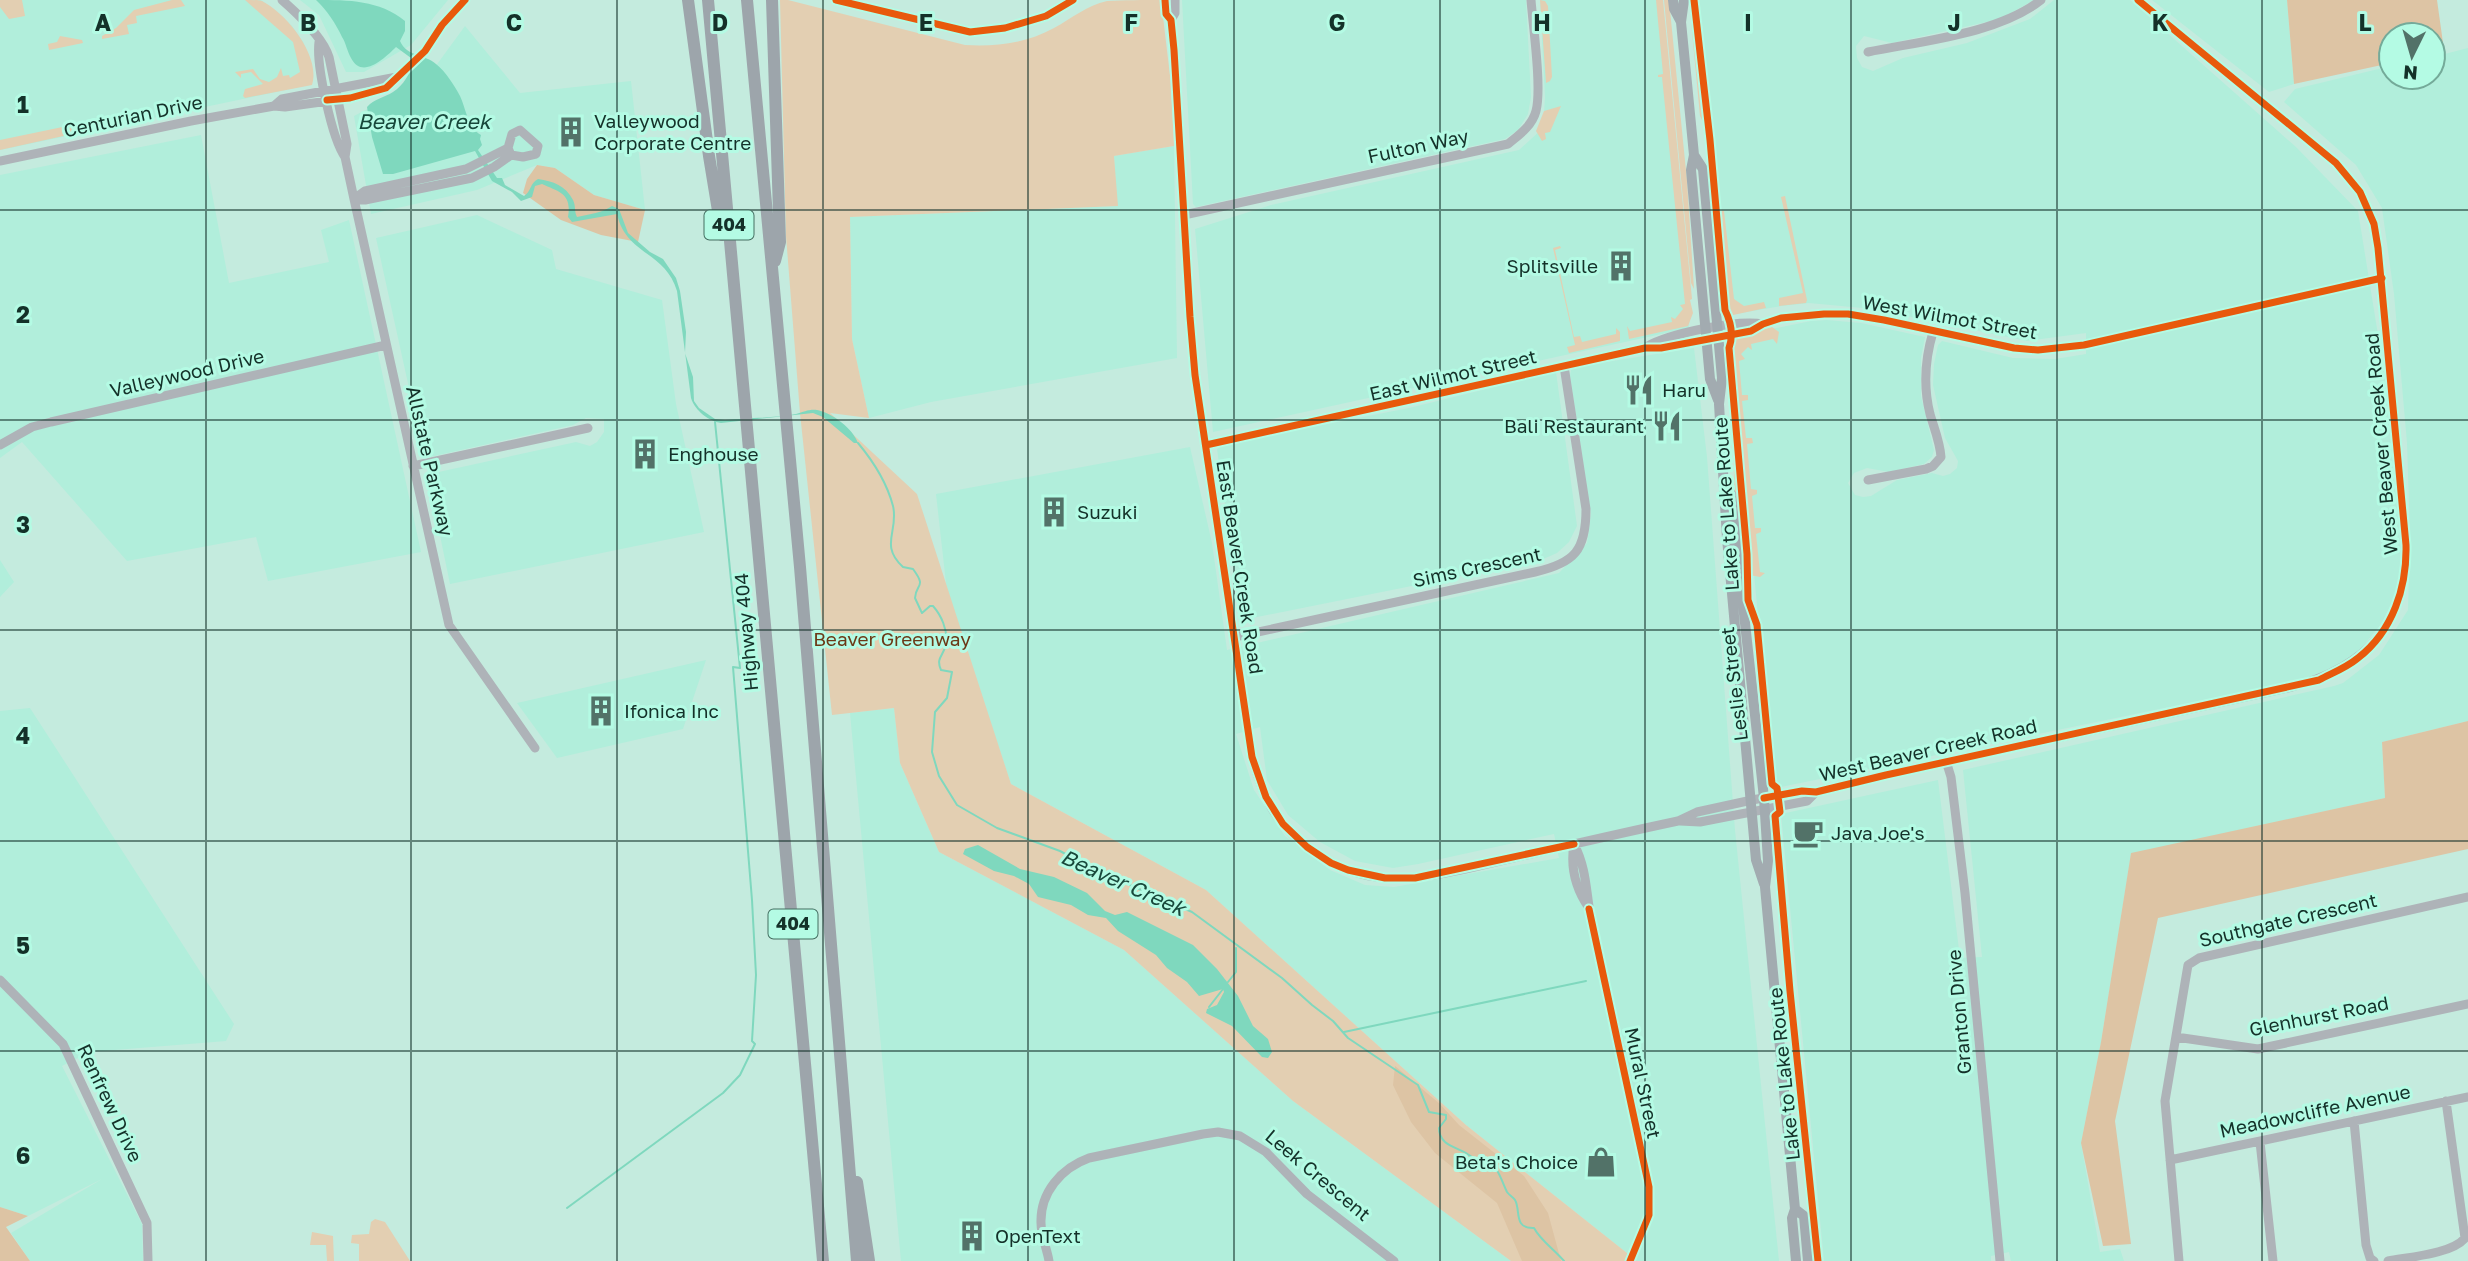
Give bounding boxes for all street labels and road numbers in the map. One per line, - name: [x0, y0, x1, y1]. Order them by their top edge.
- street label: Centurian Drive: [61, 90, 204, 141]
- street label: Fulton Way: [1365, 124, 1471, 167]
- road number: 404: [704, 210, 754, 240]
- street label: West Wilmot Street: [1861, 290, 2039, 343]
- street label: West Beaver Creek Road: [2359, 332, 2402, 556]
- street label: Valleywood Drive: [108, 344, 266, 401]
- street label: East Wilmot Street: [1367, 344, 1539, 405]
- street label: Allstate Parkway: [402, 384, 459, 539]
- street label: Lake to Lake Route: [1708, 417, 1743, 592]
- street label: East Beaver Creek Road: [1212, 458, 1269, 676]
- street label: Sims Crescent: [1411, 542, 1543, 591]
- street label: Highway 404: [729, 572, 762, 692]
- street label: Leslie Street: [1715, 626, 1752, 742]
- street label: West Beaver Creek Road: [1817, 713, 2039, 786]
- street label: Southgate Crescent: [2197, 888, 2379, 951]
- road number: 404: [768, 909, 818, 939]
- street label: Granton Drive: [1942, 949, 1975, 1075]
- street label: Lake to Lake Route: [1763, 986, 1804, 1162]
- street label: Glenhurst Road: [2247, 991, 2391, 1040]
- street label: Mural Street: [1621, 1025, 1666, 1140]
- street label: Renfrew Drive: [73, 1040, 148, 1165]
- street label: Meadowcliffe Avenue: [2217, 1079, 2412, 1142]
- street label: Leek Crescent: [1261, 1124, 1375, 1225]

